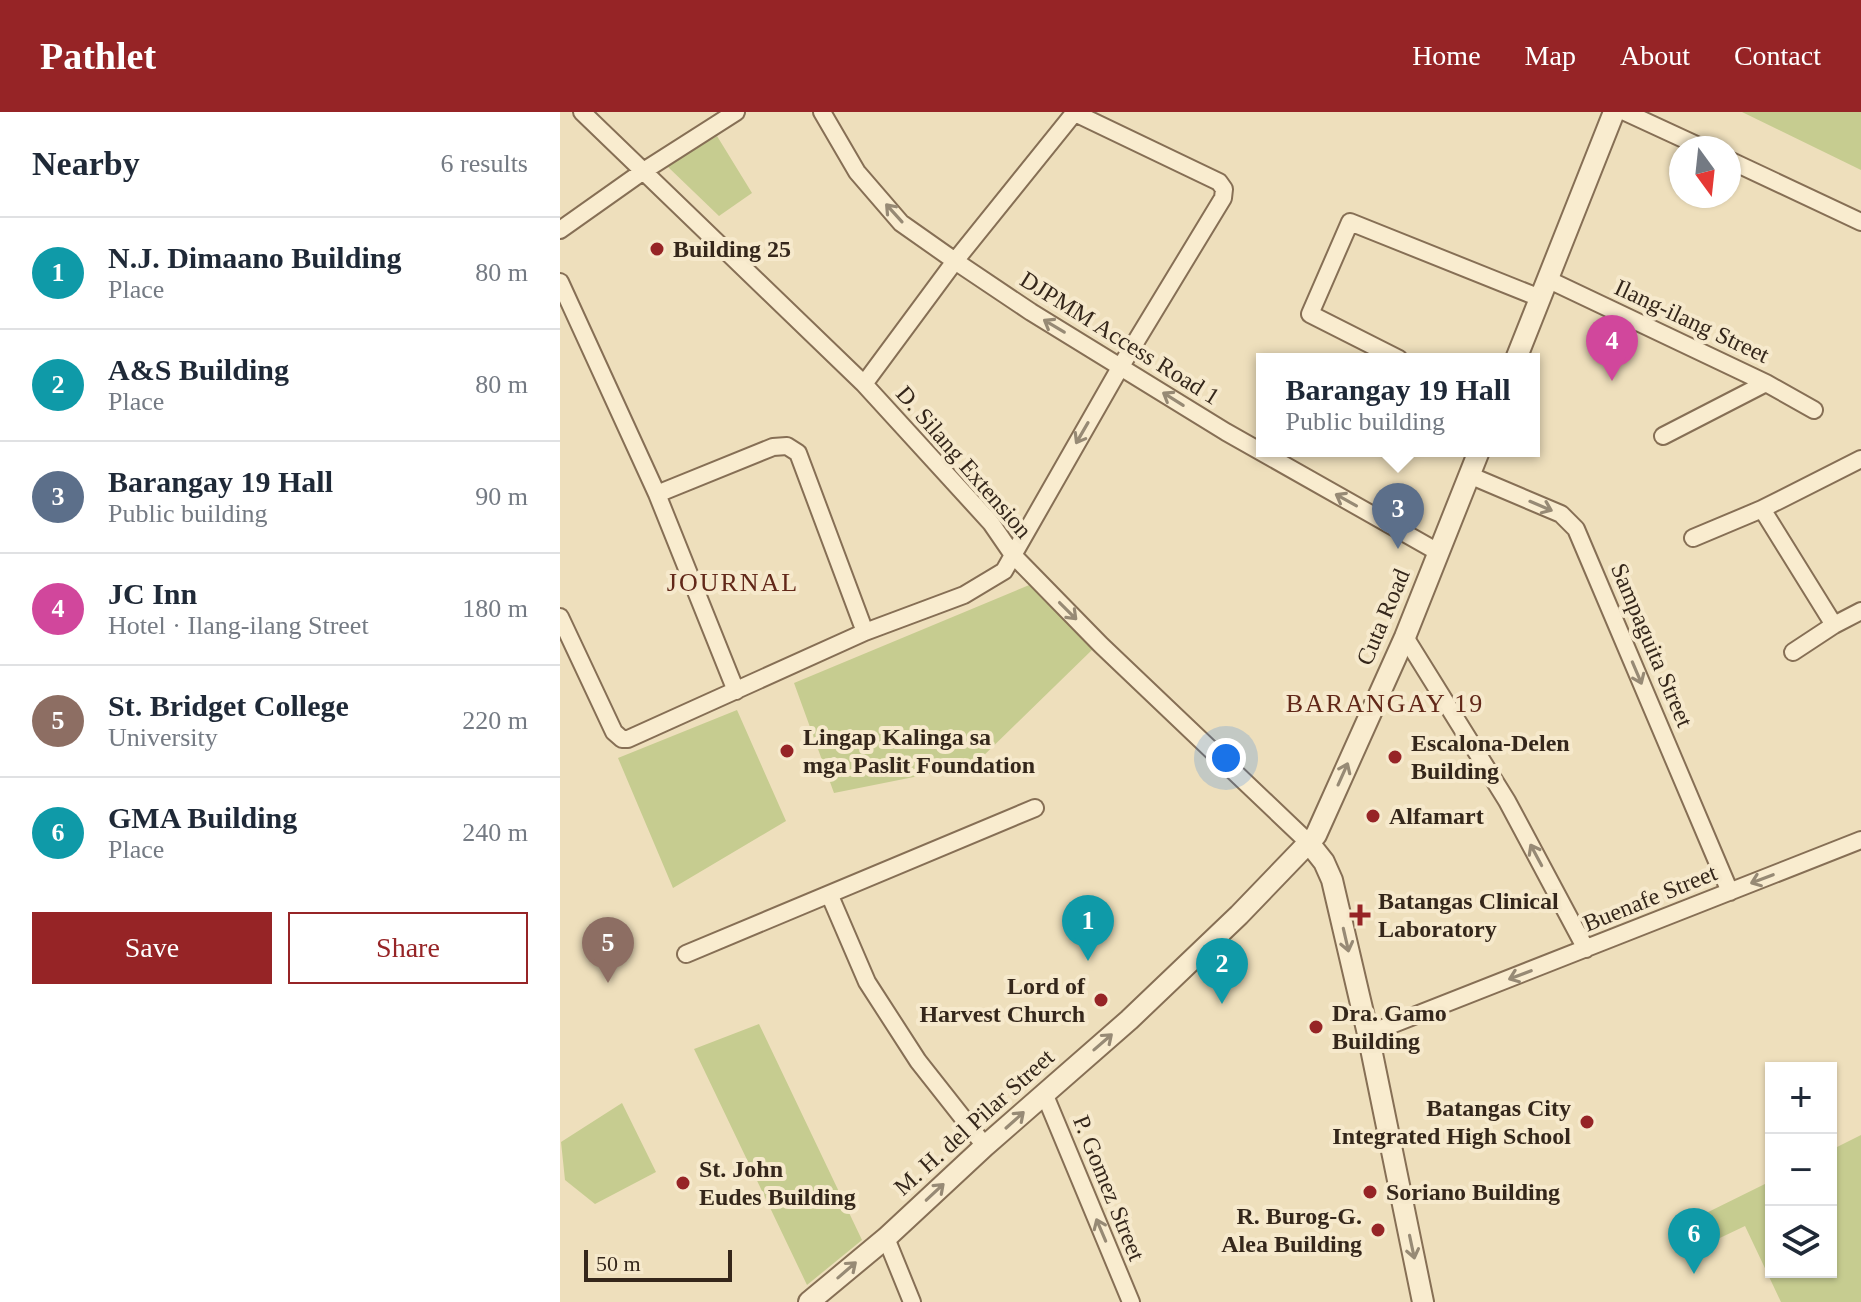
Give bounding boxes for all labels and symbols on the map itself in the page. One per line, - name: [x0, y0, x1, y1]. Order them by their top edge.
- north arrow: [1669, 136, 1741, 208]
- one-way arrow: [885, 204, 903, 224]
- place label: Building 25: [673, 236, 791, 262]
- marker: Building 25: [648, 240, 666, 258]
- street label: DJPMM Access Road 1: [1016, 266, 1224, 410]
- street label: Ilang-ilang Street: [1611, 274, 1774, 368]
- pin: 4: [1586, 315, 1638, 381]
- one-way arrow: [1043, 318, 1066, 334]
- street label: D. Silang Extension: [891, 381, 1037, 543]
- one-way arrow: [1163, 390, 1185, 407]
- one-way arrow: [1074, 421, 1089, 445]
- pin: 3: [1372, 483, 1424, 549]
- one-way arrow: [1335, 492, 1358, 508]
- one-way arrow: [1528, 499, 1553, 514]
- street label: Sampaguita Street: [1606, 559, 1698, 731]
- street label: Cuta Road: [1351, 565, 1415, 669]
- district label: JOURNAL: [667, 568, 799, 597]
- one-way arrow: [1058, 601, 1077, 620]
- one-way arrow: [1630, 660, 1645, 685]
- district label: BARANGAY 19: [1286, 689, 1484, 718]
- place label: Lingap Kalinga sa mga Paslit Foundation: [803, 724, 1035, 778]
- place label: Escalona-Delen Building: [1411, 730, 1570, 784]
- your location: [1206, 738, 1246, 778]
- marker: Lingap Kalinga sa mga Paslit Foundation: [778, 742, 796, 760]
- marker: Escalona-Delen Building: [1386, 748, 1404, 766]
- one-way arrow: [1337, 762, 1352, 787]
- place label: Alfamart: [1389, 803, 1484, 829]
- marker: Alfamart: [1364, 807, 1382, 825]
- one-way arrow: [1527, 844, 1543, 868]
- street label: Buenafe Street: [1579, 859, 1721, 937]
- one-way arrow: [1750, 873, 1775, 887]
- place label: Batangas Clinical Laboratory: [1378, 888, 1559, 942]
- pin: 1: [1062, 895, 1114, 961]
- marker: Batangas Clinical Laboratory: [1349, 904, 1371, 926]
- pin: 5: [582, 917, 634, 983]
- one-way arrow: [1339, 927, 1354, 953]
- pin: 2: [1196, 938, 1248, 1004]
- one-way arrow: [1508, 968, 1533, 983]
- place label: Lord of Harvest Church: [919, 973, 1086, 1027]
- marker: Lord of Harvest Church: [1092, 991, 1110, 1009]
- place label: Dra. Gamo Building: [1332, 1000, 1447, 1054]
- marker: Dra. Gamo Building: [1307, 1018, 1325, 1036]
- one-way arrow: [1093, 1033, 1113, 1051]
- street label: M. H. del Pilar Street: [889, 1043, 1059, 1200]
- place label: Batangas City Integrated High School: [1332, 1095, 1571, 1149]
- one-way arrow: [1004, 1111, 1024, 1129]
- street label: P. Gomez Street: [1068, 1112, 1150, 1265]
- marker: Batangas City Integrated High School: [1578, 1113, 1596, 1131]
- place label: St. John Eudes Building: [699, 1156, 856, 1210]
- marker: St. John Eudes Building: [674, 1174, 692, 1192]
- place label: Soriano Building: [1386, 1179, 1560, 1205]
- one-way arrow: [925, 1182, 945, 1201]
- marker: Soriano Building: [1361, 1183, 1379, 1201]
- place label: R. Burog-G. Alea Building: [1221, 1203, 1362, 1257]
- pin: 6: [1668, 1208, 1720, 1274]
- one-way arrow: [1092, 1218, 1107, 1243]
- marker: R. Burog-G. Alea Building: [1369, 1221, 1387, 1239]
- one-way arrow: [1405, 1234, 1420, 1260]
- scale bar: [584, 1246, 732, 1282]
- one-way arrow: [837, 1261, 857, 1279]

